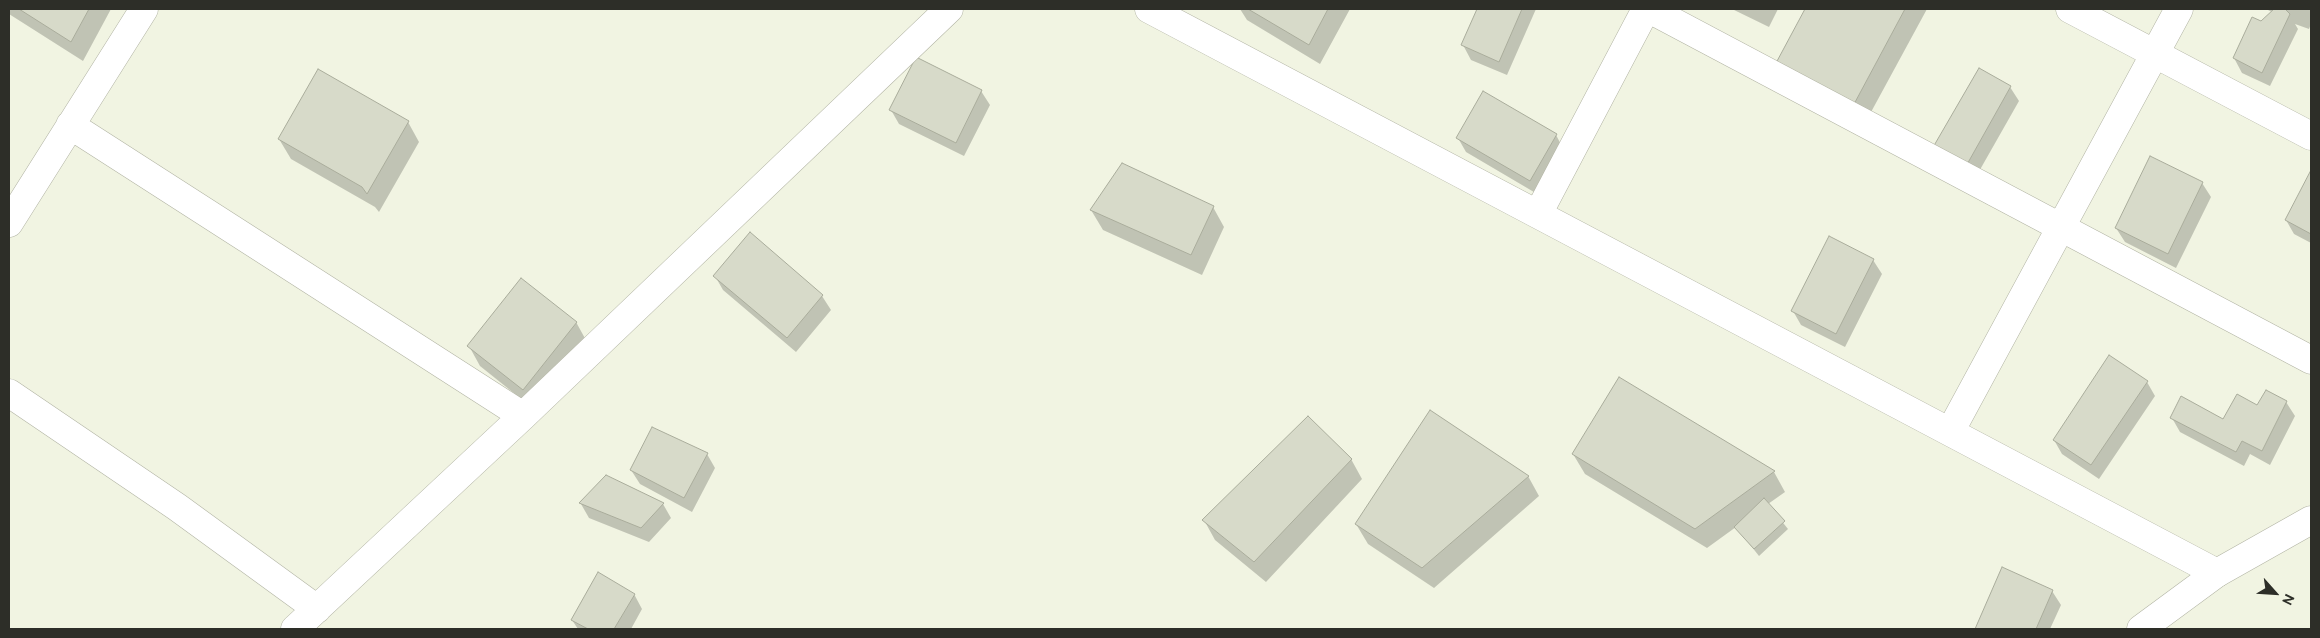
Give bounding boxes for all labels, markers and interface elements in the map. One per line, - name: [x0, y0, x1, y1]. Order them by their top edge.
- north arrow: [2250, 568, 2300, 618]
- text: N: [2279, 591, 2298, 608]

